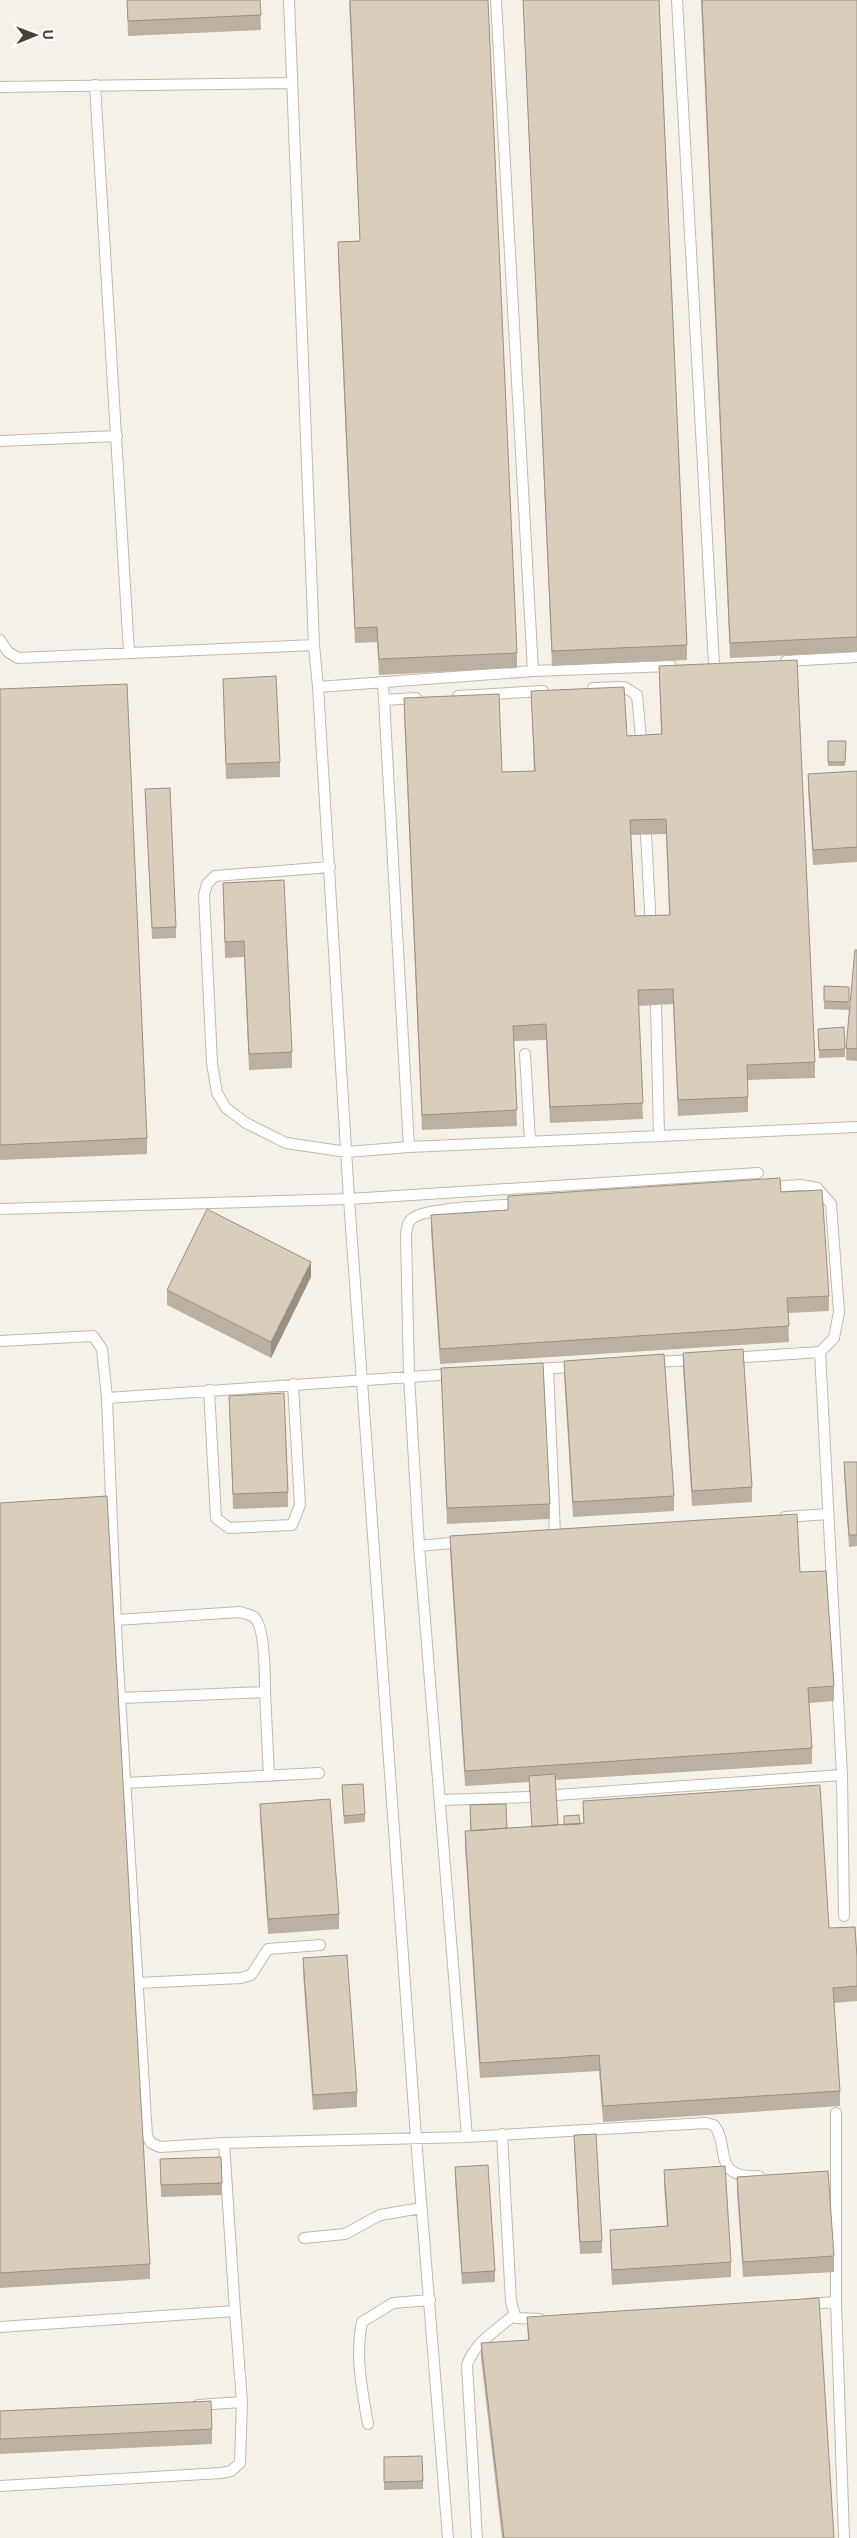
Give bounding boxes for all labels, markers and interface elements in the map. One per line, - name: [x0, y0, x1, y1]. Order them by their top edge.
- north arrow: [10, 10, 60, 60]
- text: U: [39, 29, 58, 40]

